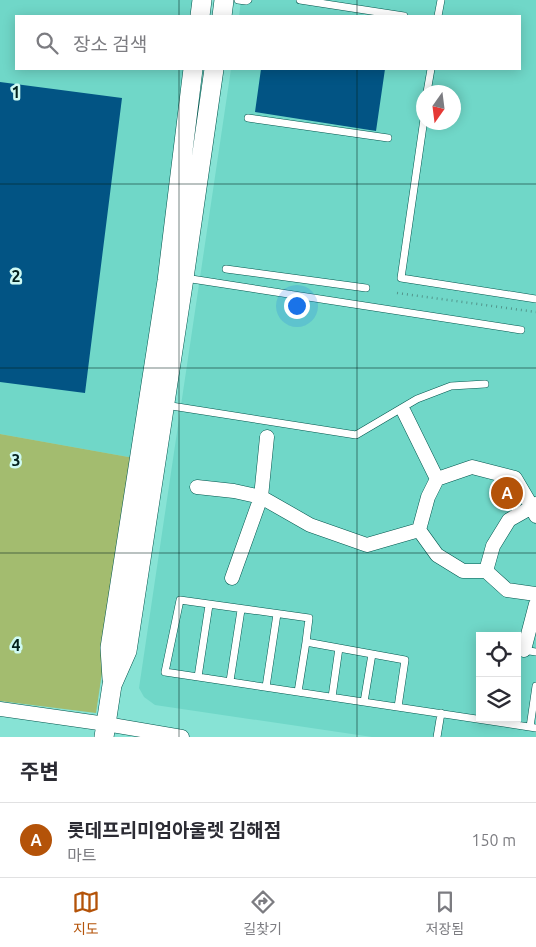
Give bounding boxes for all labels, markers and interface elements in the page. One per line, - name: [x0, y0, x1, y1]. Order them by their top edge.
- search box: [15, 15, 521, 70]
- icon: search: [33, 29, 61, 57]
- text: 장소 검색: [73, 33, 147, 55]
- text: 1: [11, 83, 21, 101]
- north arrow: [416, 85, 461, 130]
- text: 2: [11, 267, 21, 285]
- your location: [284, 293, 310, 319]
- text: 3: [11, 451, 21, 469]
- pin: A: [491, 474, 523, 512]
- map controls: [476, 632, 521, 722]
- button: locate: [476, 632, 521, 677]
- text: 4: [11, 636, 21, 654]
- button: layers: [476, 677, 521, 722]
- text: 주변: [20, 759, 59, 783]
- text: 롯데프리미엄아울렛 김해점: [67, 819, 281, 841]
- text: A: [30, 831, 42, 849]
- text: 150 m: [471, 831, 516, 849]
- text: 마트: [67, 846, 96, 864]
- tab: 지도: [72, 888, 100, 938]
- tab: 길찾기: [243, 888, 282, 938]
- tab: 저장됨: [426, 888, 464, 938]

